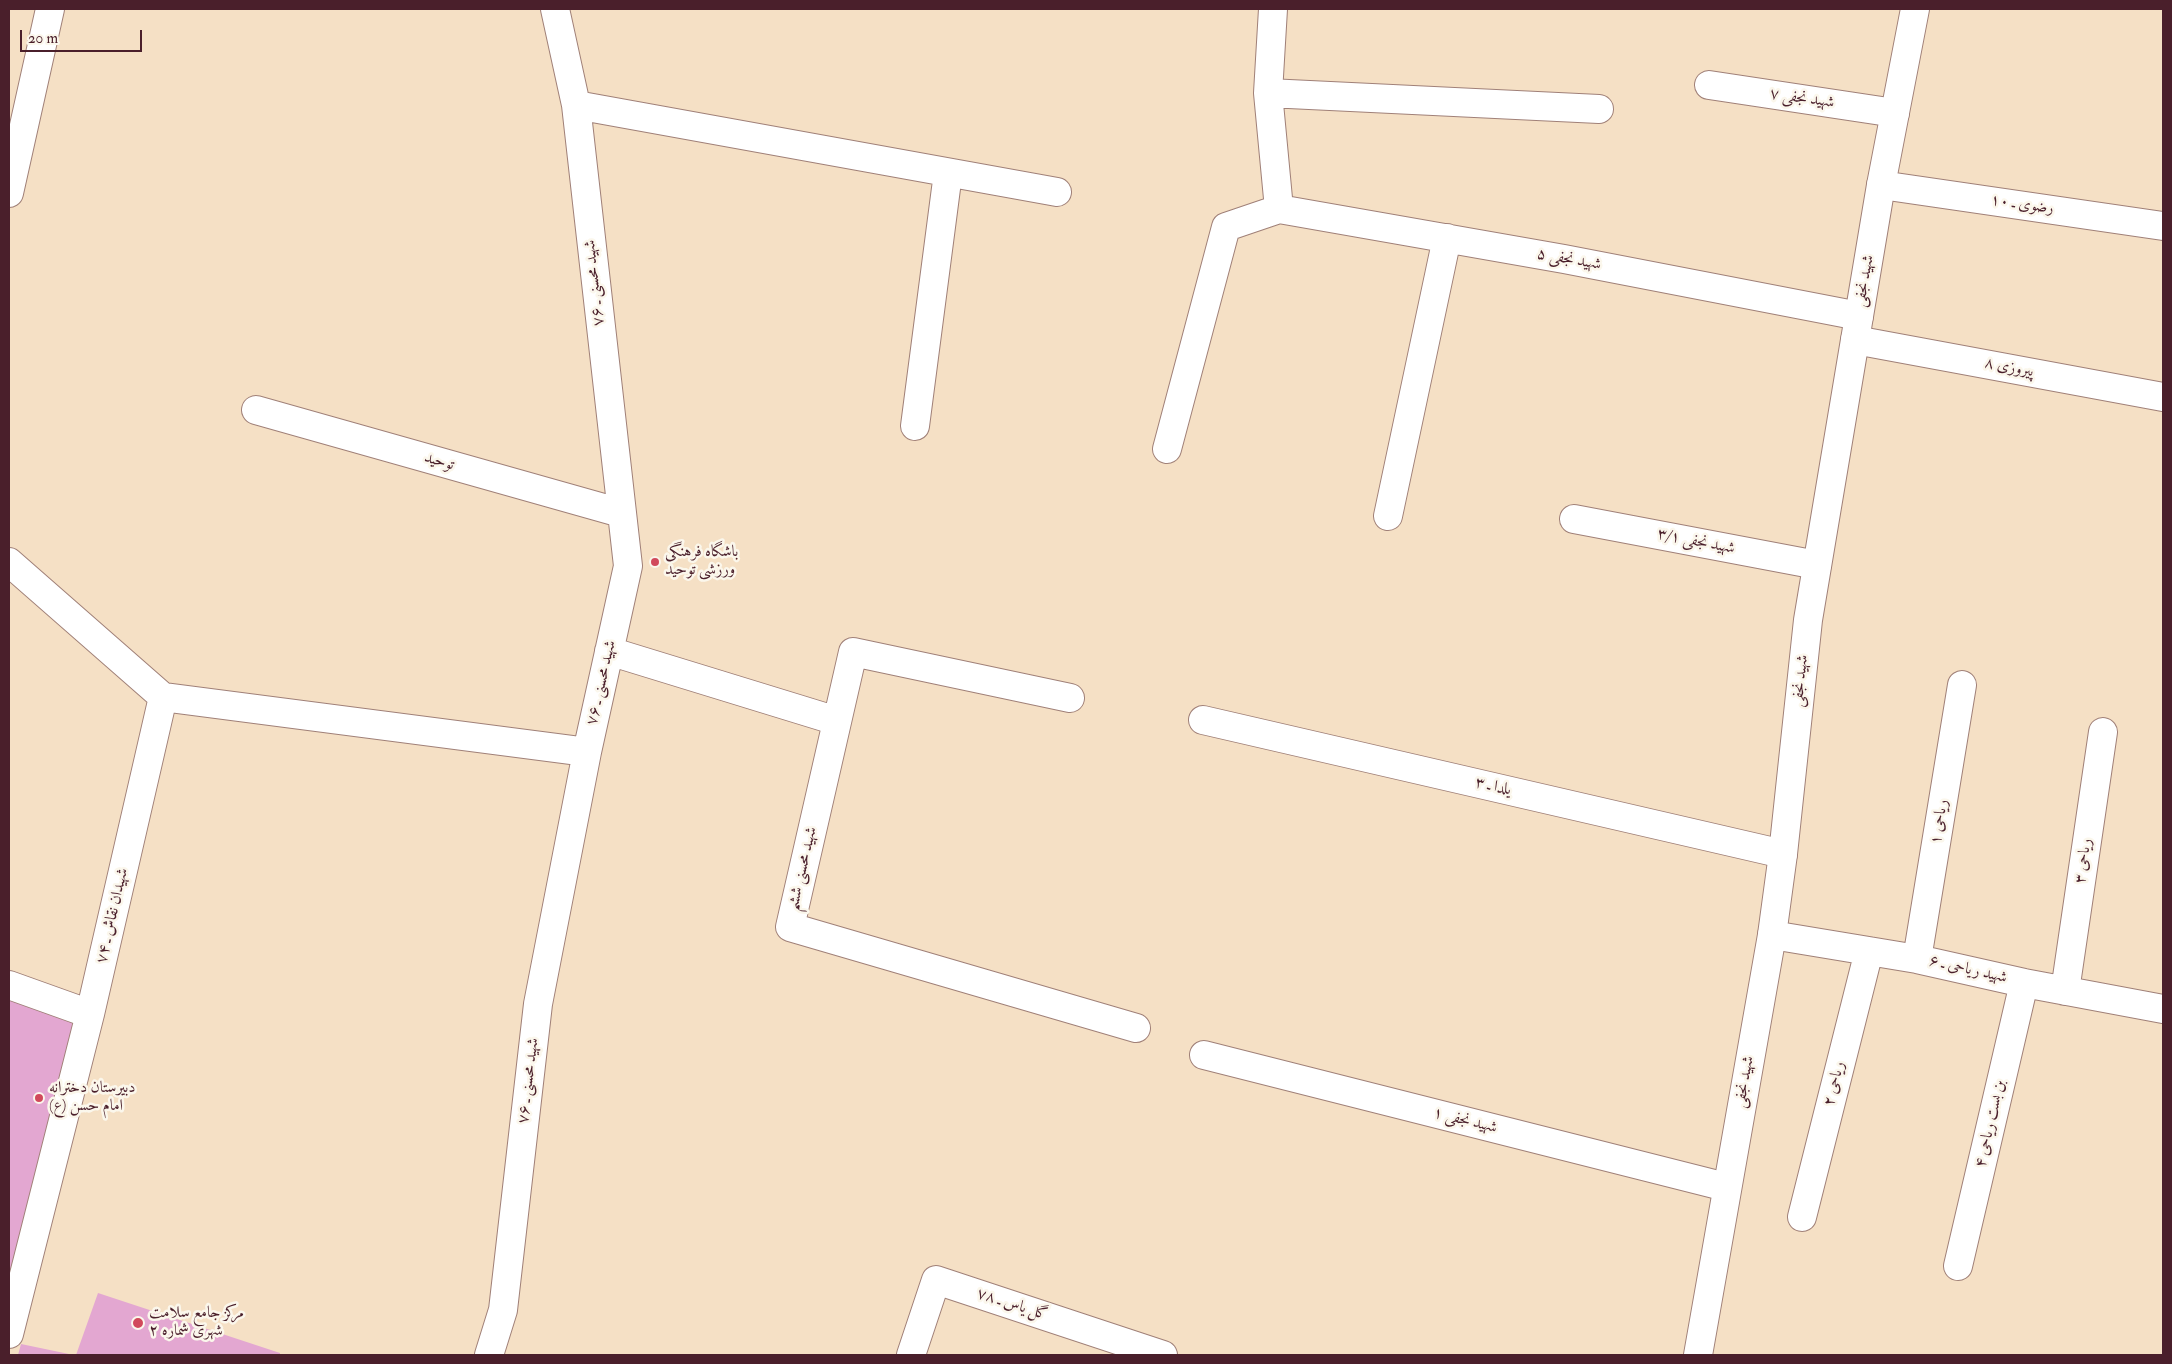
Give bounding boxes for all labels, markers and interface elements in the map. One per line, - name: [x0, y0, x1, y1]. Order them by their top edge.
- scale bar: [22, 20, 145, 52]
- text: 20 m: [28, 29, 58, 48]
- street label: شهید نجفی ۷: [1768, 85, 1836, 113]
- street label: رضوی ـ ۱۰: [1989, 191, 2055, 219]
- street label: شهید محسنی ـ ۷۶: [581, 239, 609, 327]
- street label: شهید نجفی ۵: [1535, 245, 1603, 275]
- street label: شهید نجفی: [1851, 254, 1879, 308]
- street label: پیروزی ۸: [1983, 354, 2035, 382]
- street label: توحید: [422, 449, 456, 475]
- street label: شهید نجفی ۳/۱: [1656, 525, 1736, 559]
- place label: باشگاه فرهنگی ورزشی توحید: [665, 543, 738, 581]
- marker: باشگاه فرهنگی ورزشی توحید: [649, 556, 661, 568]
- street label: شهید محسنی ـ ۷۶: [583, 639, 621, 727]
- street label: شهید نجفی: [1789, 654, 1813, 708]
- street label: یلدا ـ ۳: [1473, 774, 1513, 800]
- street label: ریاحی ۱: [1927, 798, 1953, 846]
- street label: شهید محسنی ششم: [784, 825, 822, 913]
- street label: ریاحی ۳: [2071, 837, 2097, 885]
- street label: شهیدان نقاش ـ ۷۴: [93, 866, 133, 966]
- street label: شهید ریاحی ـ ۶: [1927, 952, 2009, 988]
- street label: شهید محسنی ـ ۷۶: [514, 1037, 544, 1125]
- street label: شهید نجفی: [1731, 1055, 1759, 1109]
- street label: ریاحی ۲: [1820, 1060, 1850, 1108]
- street label: بن بست ریاحی ۴: [1972, 1078, 2010, 1170]
- place label: دبیرستان دخترانه امام حسن (ع): [49, 1079, 135, 1117]
- marker: دبیرستان دخترانه امام حسن (ع): [33, 1092, 45, 1104]
- street label: شهید نجفی ۱: [1431, 1104, 1499, 1138]
- street label: گل یاس ـ ۷۸: [974, 1285, 1050, 1325]
- place label: مرکز جامع سلامت شهری شماره ۲: [149, 1304, 244, 1342]
- marker: مرکز جامع سلامت شهری شماره ۲: [131, 1316, 145, 1330]

